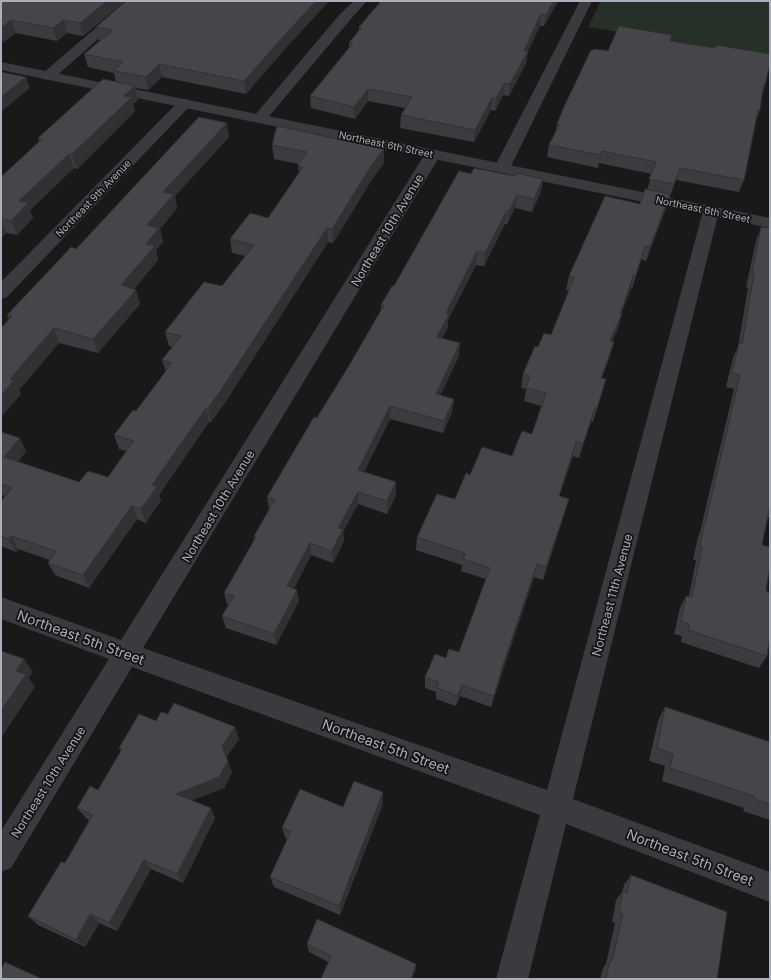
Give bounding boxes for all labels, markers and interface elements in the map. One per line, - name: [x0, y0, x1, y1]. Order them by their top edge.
- street label: Northeast 6th Street: [338, 128, 435, 160]
- street label: Northeast 9th Avenue: [53, 157, 133, 239]
- street label: Northeast 10th Avenue: [347, 171, 427, 289]
- street label: Northeast 6th Street: [655, 193, 752, 225]
- street label: Northeast 10th Avenue: [178, 447, 258, 565]
- street label: Northeast 11th Avenue: [588, 532, 636, 658]
- street label: Northeast 5th Street: [15, 606, 147, 668]
- street label: Northeast 5th Street: [320, 715, 452, 777]
- street label: Northeast 10th Avenue: [8, 723, 88, 841]
- street label: Northeast 5th Street: [624, 825, 756, 889]

